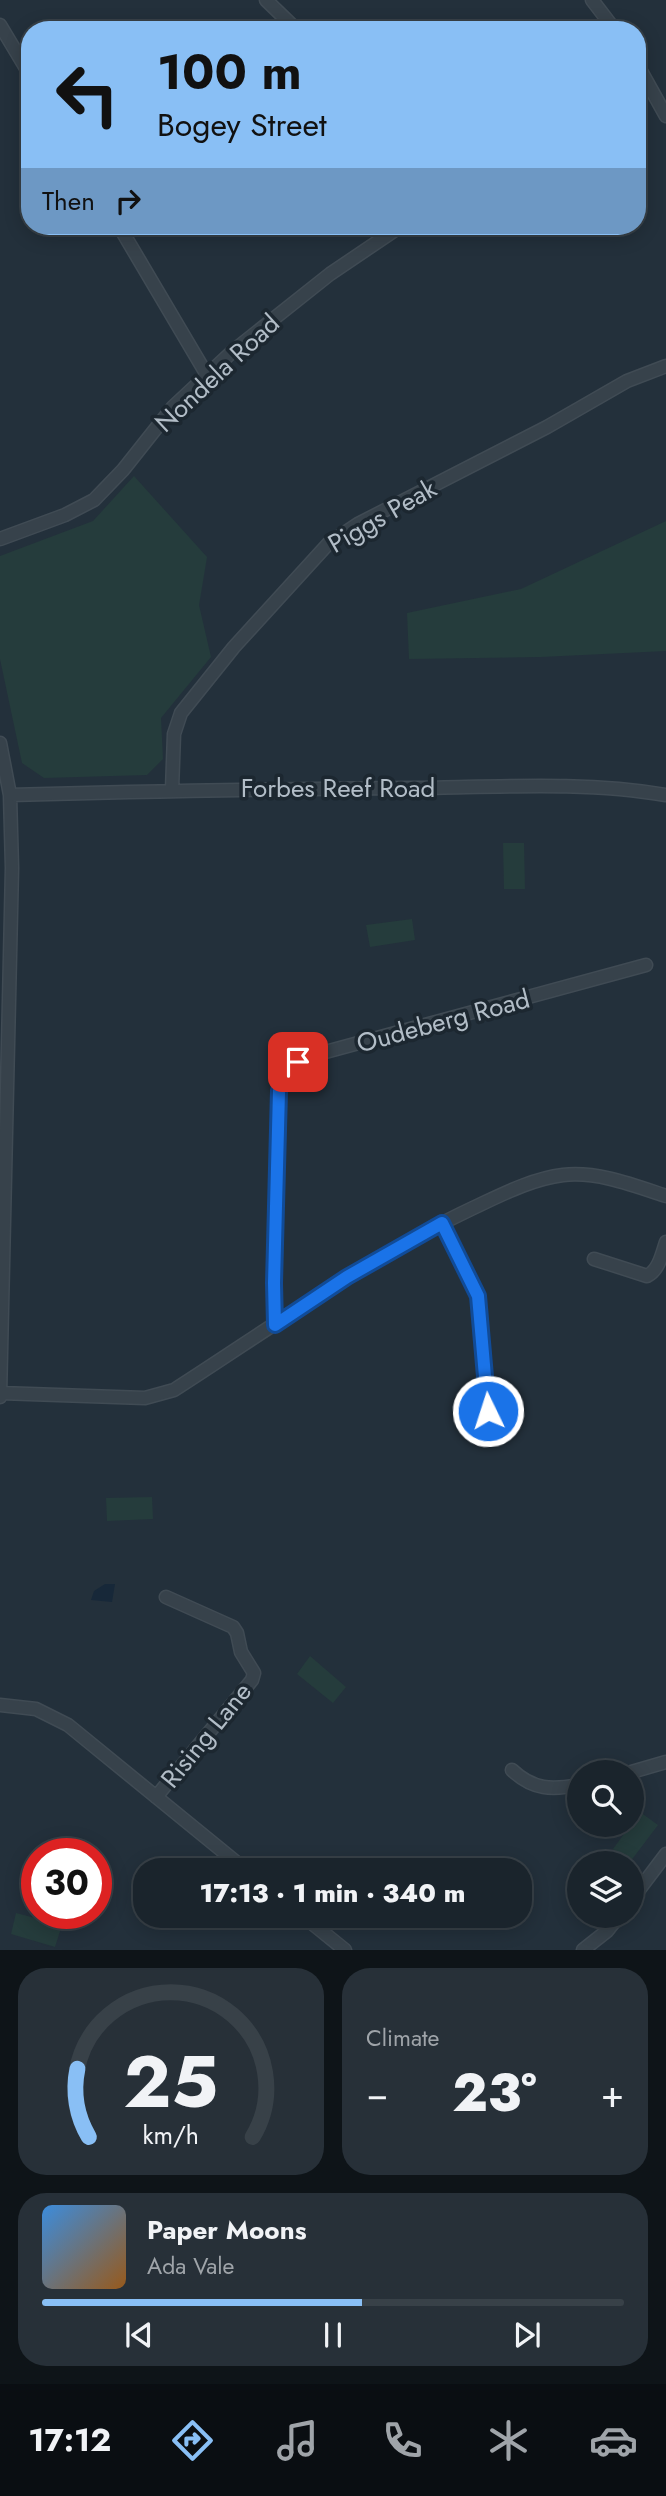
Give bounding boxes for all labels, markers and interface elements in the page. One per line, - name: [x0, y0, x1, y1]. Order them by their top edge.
- text: 100 m: [157, 37, 302, 107]
- icon: left: [42, 49, 133, 140]
- text: Bogey Street: [157, 102, 327, 148]
- text: Then: [42, 182, 95, 220]
- icon: right: [109, 182, 147, 220]
- street label: Nondela Road: [146, 305, 288, 441]
- street label: Piggs Peak: [321, 469, 444, 562]
- street label: Forbes Reef Road: [241, 769, 435, 807]
- street label: Oudeberg Road: [352, 980, 534, 1062]
- pin: [268, 1032, 328, 1092]
- icon: arrive: [279, 1043, 317, 1081]
- position arrow: [451, 1374, 525, 1448]
- street label: Rising Lane: [152, 1674, 260, 1796]
- map controls: [567, 1760, 644, 1928]
- button: search: [567, 1760, 644, 1837]
- speed limit sign: 30: [21, 1838, 112, 1929]
- button: layers: [567, 1851, 644, 1928]
- text: 17:13 · 1 min · 340 m: [200, 1874, 465, 1912]
- text: Climate: [366, 2021, 439, 2055]
- text: 25: [124, 2030, 218, 2135]
- text: 23°: [452, 2055, 537, 2131]
- text: −: [366, 2066, 388, 2121]
- text: +: [601, 2066, 624, 2121]
- text: km/h: [143, 2117, 199, 2153]
- text: Paper Moons: [147, 2211, 307, 2249]
- text: Ada Vale: [147, 2249, 234, 2283]
- icon: previous: [120, 2316, 158, 2354]
- icon: pause: [314, 2316, 352, 2354]
- icon: next: [508, 2316, 546, 2354]
- icon: directions: [168, 2416, 217, 2465]
- icon: music: [273, 2416, 322, 2465]
- icon: phone: [378, 2416, 427, 2465]
- icon: climate: [484, 2416, 533, 2465]
- icon: car: [589, 2416, 638, 2465]
- text: 17:12: [28, 2417, 111, 2463]

